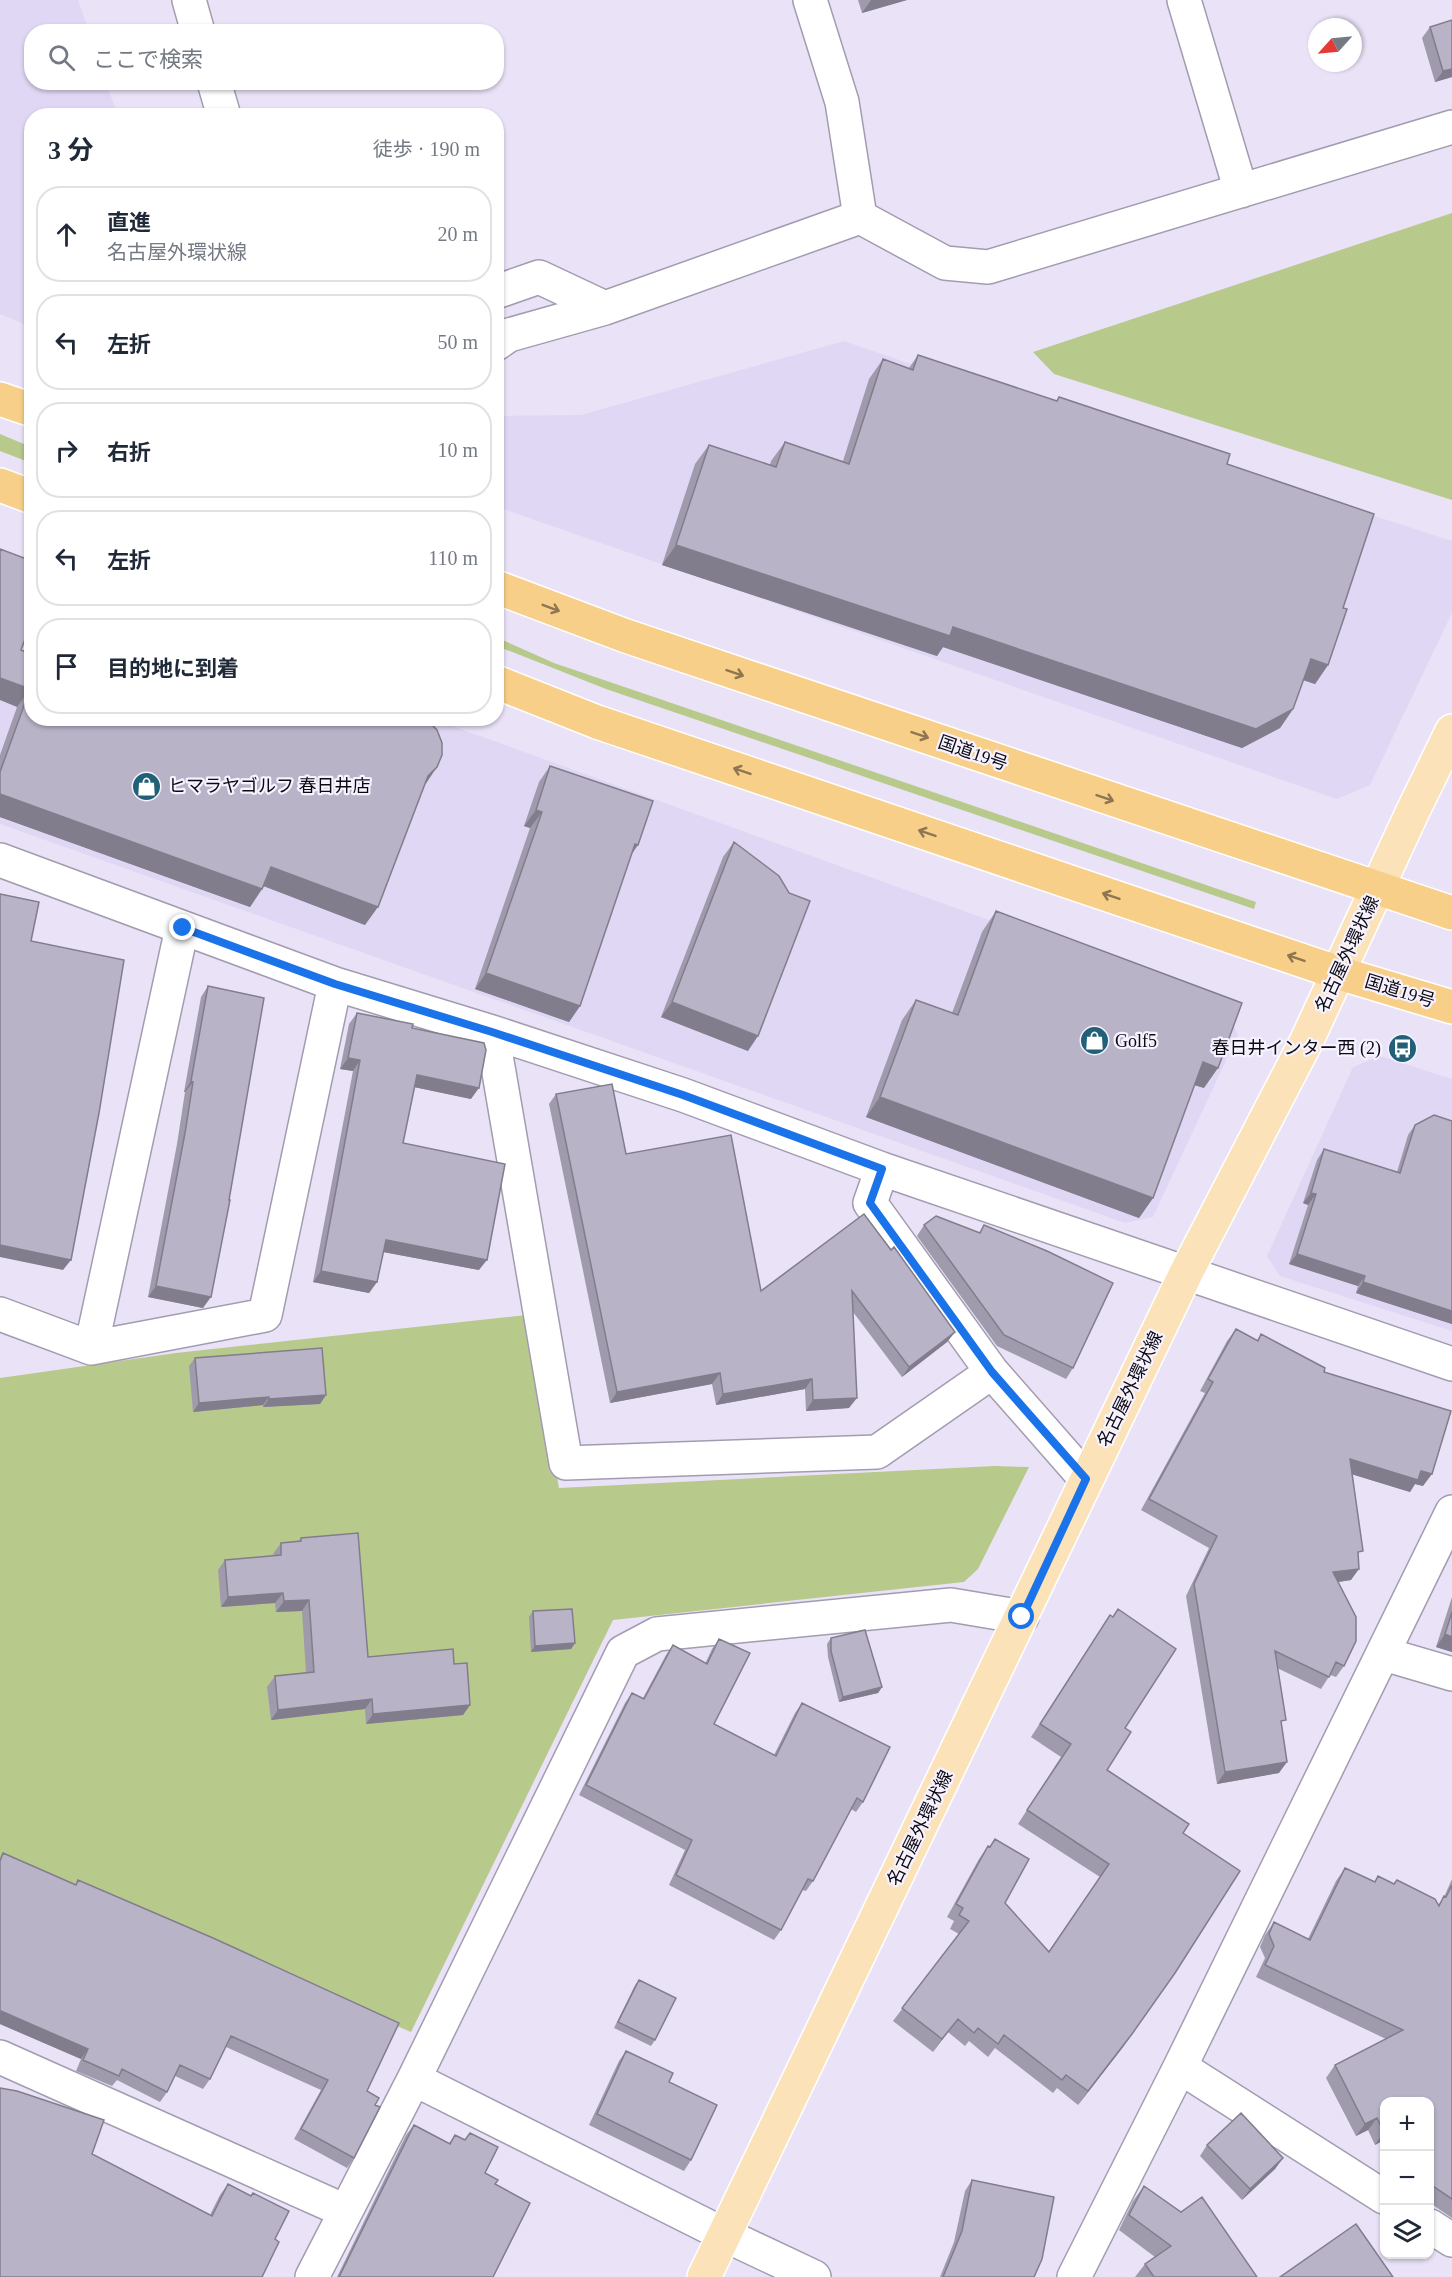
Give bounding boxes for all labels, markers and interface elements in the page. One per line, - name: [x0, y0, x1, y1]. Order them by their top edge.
- north arrow: [1308, 18, 1362, 72]
- search box: [24, 24, 504, 90]
- icon: search: [45, 41, 78, 74]
- text: ここで検索: [93, 47, 203, 72]
- text: 3 分: [48, 136, 94, 165]
- text: 徒歩 · 190 m: [373, 138, 480, 160]
- text: 直進: [107, 210, 151, 235]
- icon: ahead: [50, 218, 83, 251]
- text: 20 m: [437, 223, 478, 245]
- text: 名古屋外環状線: [107, 241, 247, 263]
- icon: left: [50, 326, 83, 359]
- text: 50 m: [437, 331, 478, 353]
- text: 左折: [107, 332, 151, 357]
- icon: right: [50, 434, 83, 467]
- text: 10 m: [437, 439, 478, 461]
- text: 右折: [107, 440, 151, 465]
- icon: left: [50, 542, 83, 575]
- text: 110 m: [428, 547, 478, 569]
- text: 左折: [107, 548, 151, 573]
- one-way arrow: [541, 603, 560, 614]
- icon: arrive: [50, 650, 83, 683]
- text: 目的地に到着: [107, 656, 239, 681]
- one-way arrow: [725, 669, 744, 680]
- one-way arrow: [910, 731, 929, 742]
- street label: 国道19号: [936, 732, 1010, 774]
- one-way arrow: [733, 765, 752, 776]
- shop icon: ヒマラヤゴルフ 春日井店: [131, 770, 163, 802]
- place label: ヒマラヤゴルフ 春日井店: [168, 776, 371, 796]
- one-way arrow: [1095, 793, 1113, 804]
- one-way arrow: [918, 827, 936, 838]
- one-way arrow: [1102, 889, 1121, 900]
- street label: 名古屋外環状線: [1311, 893, 1383, 1015]
- route end: [169, 914, 195, 940]
- one-way arrow: [1287, 952, 1306, 963]
- street label: 国道19号: [1363, 971, 1437, 1011]
- shop icon: Golf5: [1078, 1025, 1110, 1057]
- place label: Golf5: [1115, 1031, 1157, 1051]
- bus stop icon: 春日井インター西 (2): [1386, 1032, 1418, 1064]
- place label: 春日井インター西 (2): [1212, 1038, 1381, 1059]
- street label: 名古屋外環状線: [1093, 1328, 1167, 1450]
- route start: [1008, 1603, 1034, 1629]
- street label: 名古屋外環状線: [883, 1767, 957, 1889]
- map controls: [1380, 2097, 1434, 2259]
- button: +: [1380, 2097, 1434, 2151]
- button: −: [1380, 2151, 1434, 2205]
- button: layers: [1380, 2205, 1434, 2259]

